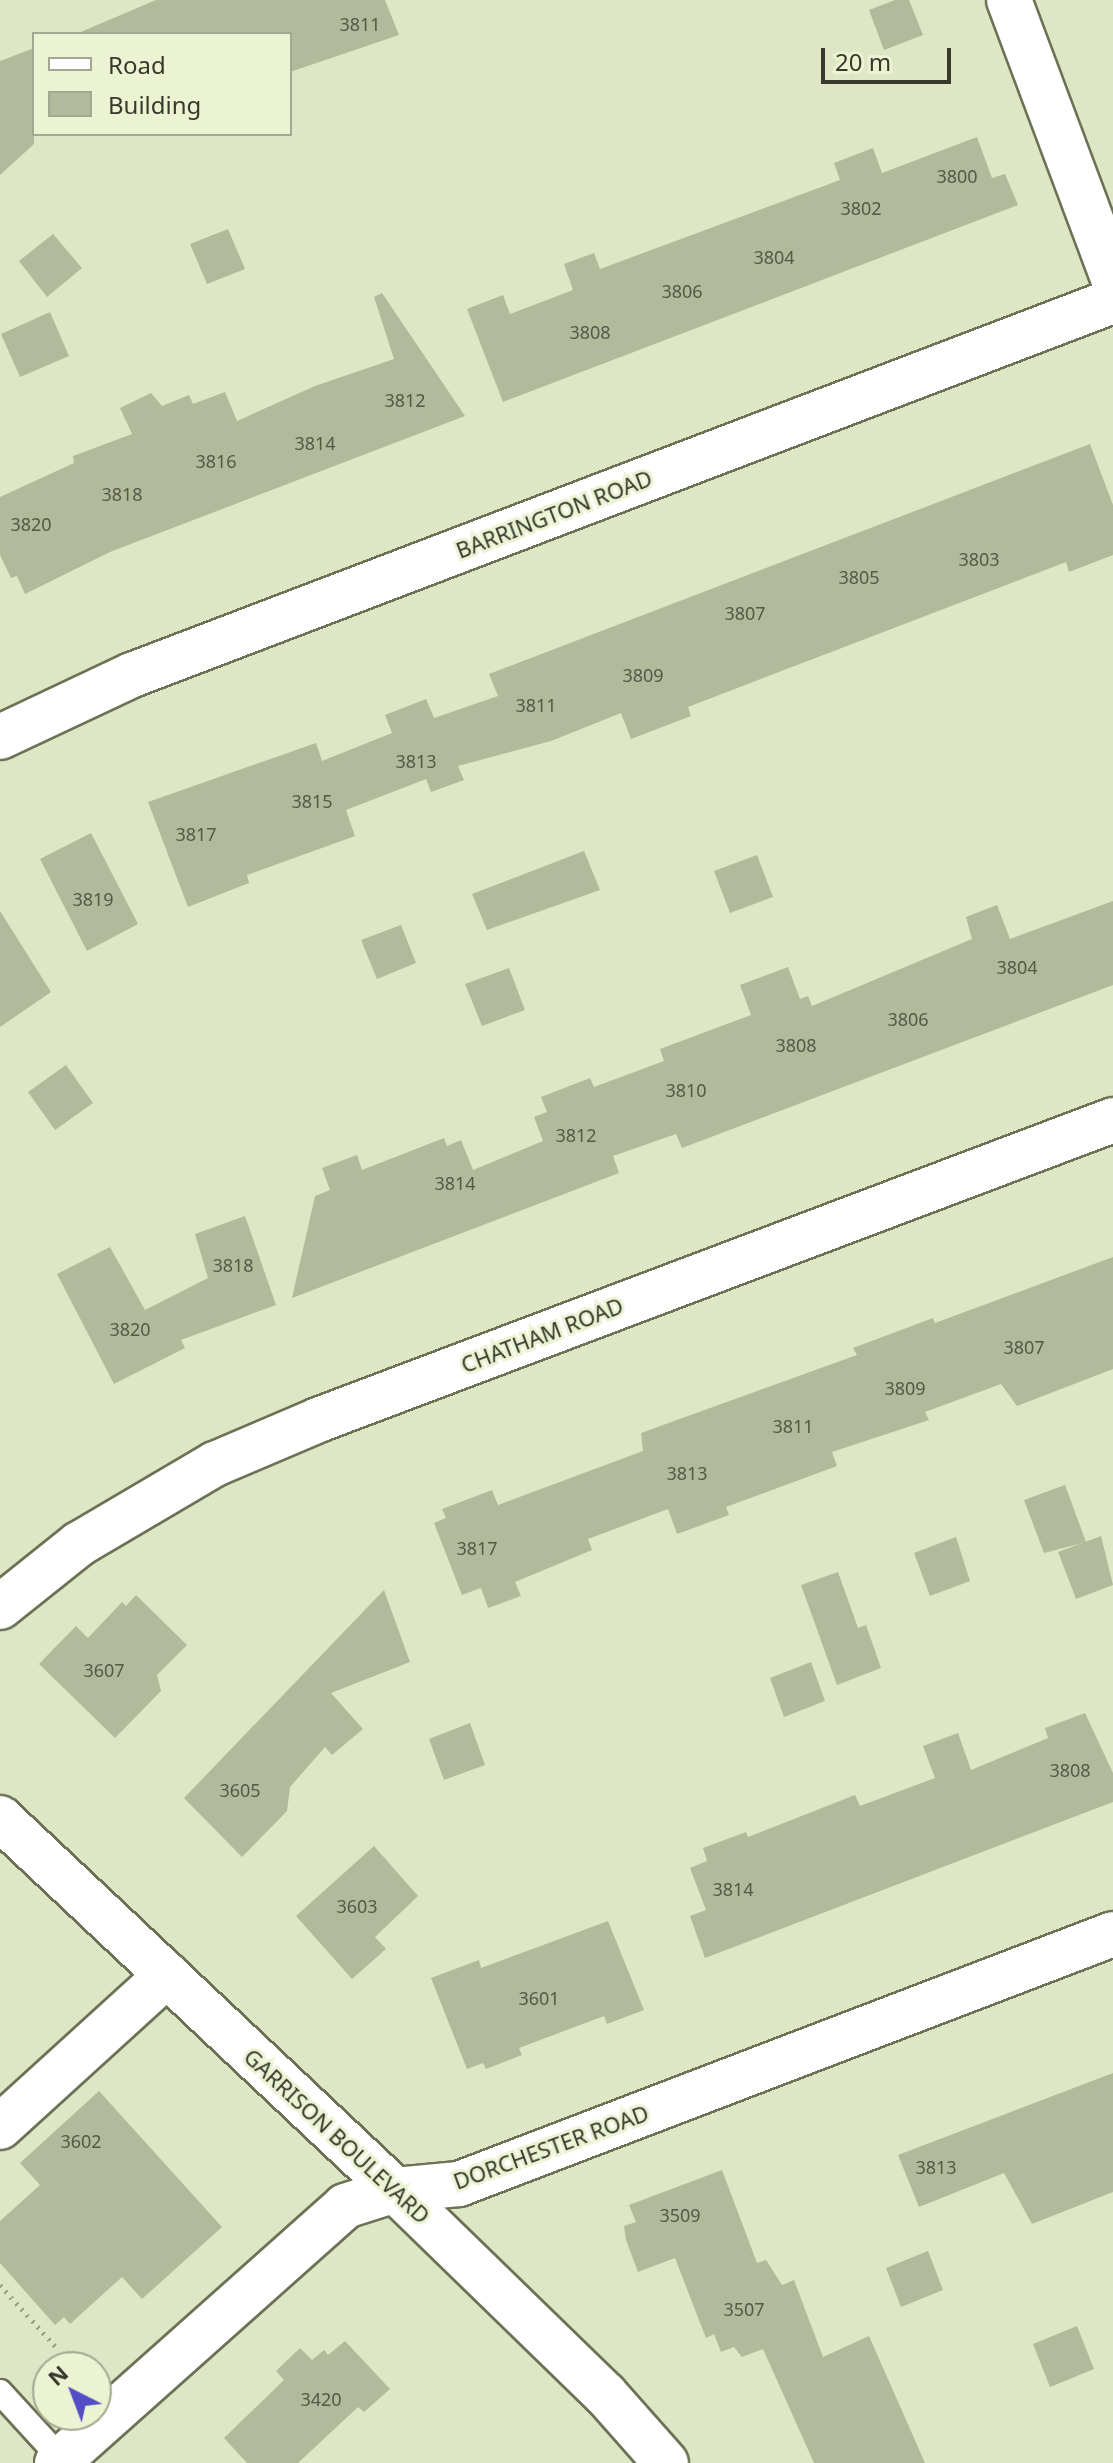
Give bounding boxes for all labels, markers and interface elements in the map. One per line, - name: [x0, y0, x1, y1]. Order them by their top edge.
- house number: 3811: [339, 13, 381, 35]
- legend: [32, 32, 292, 136]
- scale bar: [825, 32, 955, 82]
- text: 20 m: [835, 45, 891, 78]
- text: Road: [108, 48, 166, 81]
- text: Building: [108, 88, 201, 121]
- house number: 3800: [936, 165, 978, 187]
- house number: 3802: [840, 197, 882, 219]
- house number: 3804: [753, 246, 795, 268]
- house number: 3806: [661, 280, 703, 302]
- house number: 3808: [569, 321, 611, 343]
- house number: 3812: [384, 389, 426, 411]
- house number: 3814: [294, 432, 336, 454]
- house number: 3816: [195, 450, 237, 472]
- street label: BARRINGTON ROAD: [452, 464, 656, 564]
- house number: 3818: [101, 483, 143, 505]
- house number: 3820: [10, 513, 52, 535]
- house number: 3803: [958, 548, 1000, 570]
- house number: 3805: [838, 566, 880, 588]
- house number: 3807: [724, 602, 766, 624]
- house number: 3809: [622, 664, 664, 686]
- house number: 3811: [515, 694, 557, 716]
- house number: 3813: [395, 750, 437, 772]
- house number: 3815: [291, 790, 333, 812]
- house number: 3817: [175, 823, 217, 845]
- house number: 3819: [72, 888, 114, 910]
- house number: 3804: [996, 956, 1038, 978]
- house number: 3806: [887, 1008, 929, 1030]
- house number: 3808: [775, 1034, 817, 1056]
- house number: 3810: [665, 1079, 707, 1101]
- house number: 3812: [555, 1124, 597, 1146]
- house number: 3814: [434, 1172, 476, 1194]
- house number: 3818: [212, 1254, 254, 1276]
- street label: CHATHAM ROAD: [457, 1292, 627, 1378]
- house number: 3820: [109, 1318, 151, 1340]
- house number: 3807: [1003, 1336, 1045, 1358]
- house number: 3809: [884, 1377, 926, 1399]
- house number: 3811: [772, 1415, 814, 1437]
- house number: 3813: [666, 1462, 708, 1484]
- house number: 3817: [456, 1537, 498, 1559]
- house number: 3607: [83, 1659, 125, 1681]
- house number: 3808: [1049, 1759, 1091, 1781]
- house number: 3605: [219, 1779, 261, 1801]
- house number: 3814: [712, 1878, 754, 1900]
- house number: 3603: [336, 1895, 378, 1917]
- house number: 3601: [518, 1987, 560, 2009]
- street label: GARRISON BOULEVARD: [239, 2043, 435, 2229]
- street label: DORCHESTER ROAD: [450, 2099, 652, 2195]
- house number: 3602: [60, 2130, 102, 2152]
- house number: 3813: [915, 2156, 957, 2178]
- house number: 3509: [659, 2204, 701, 2226]
- house number: 3507: [723, 2298, 765, 2320]
- north arrow: [32, 2351, 112, 2431]
- text: N: [41, 2358, 74, 2392]
- house number: 3420: [300, 2388, 342, 2410]

